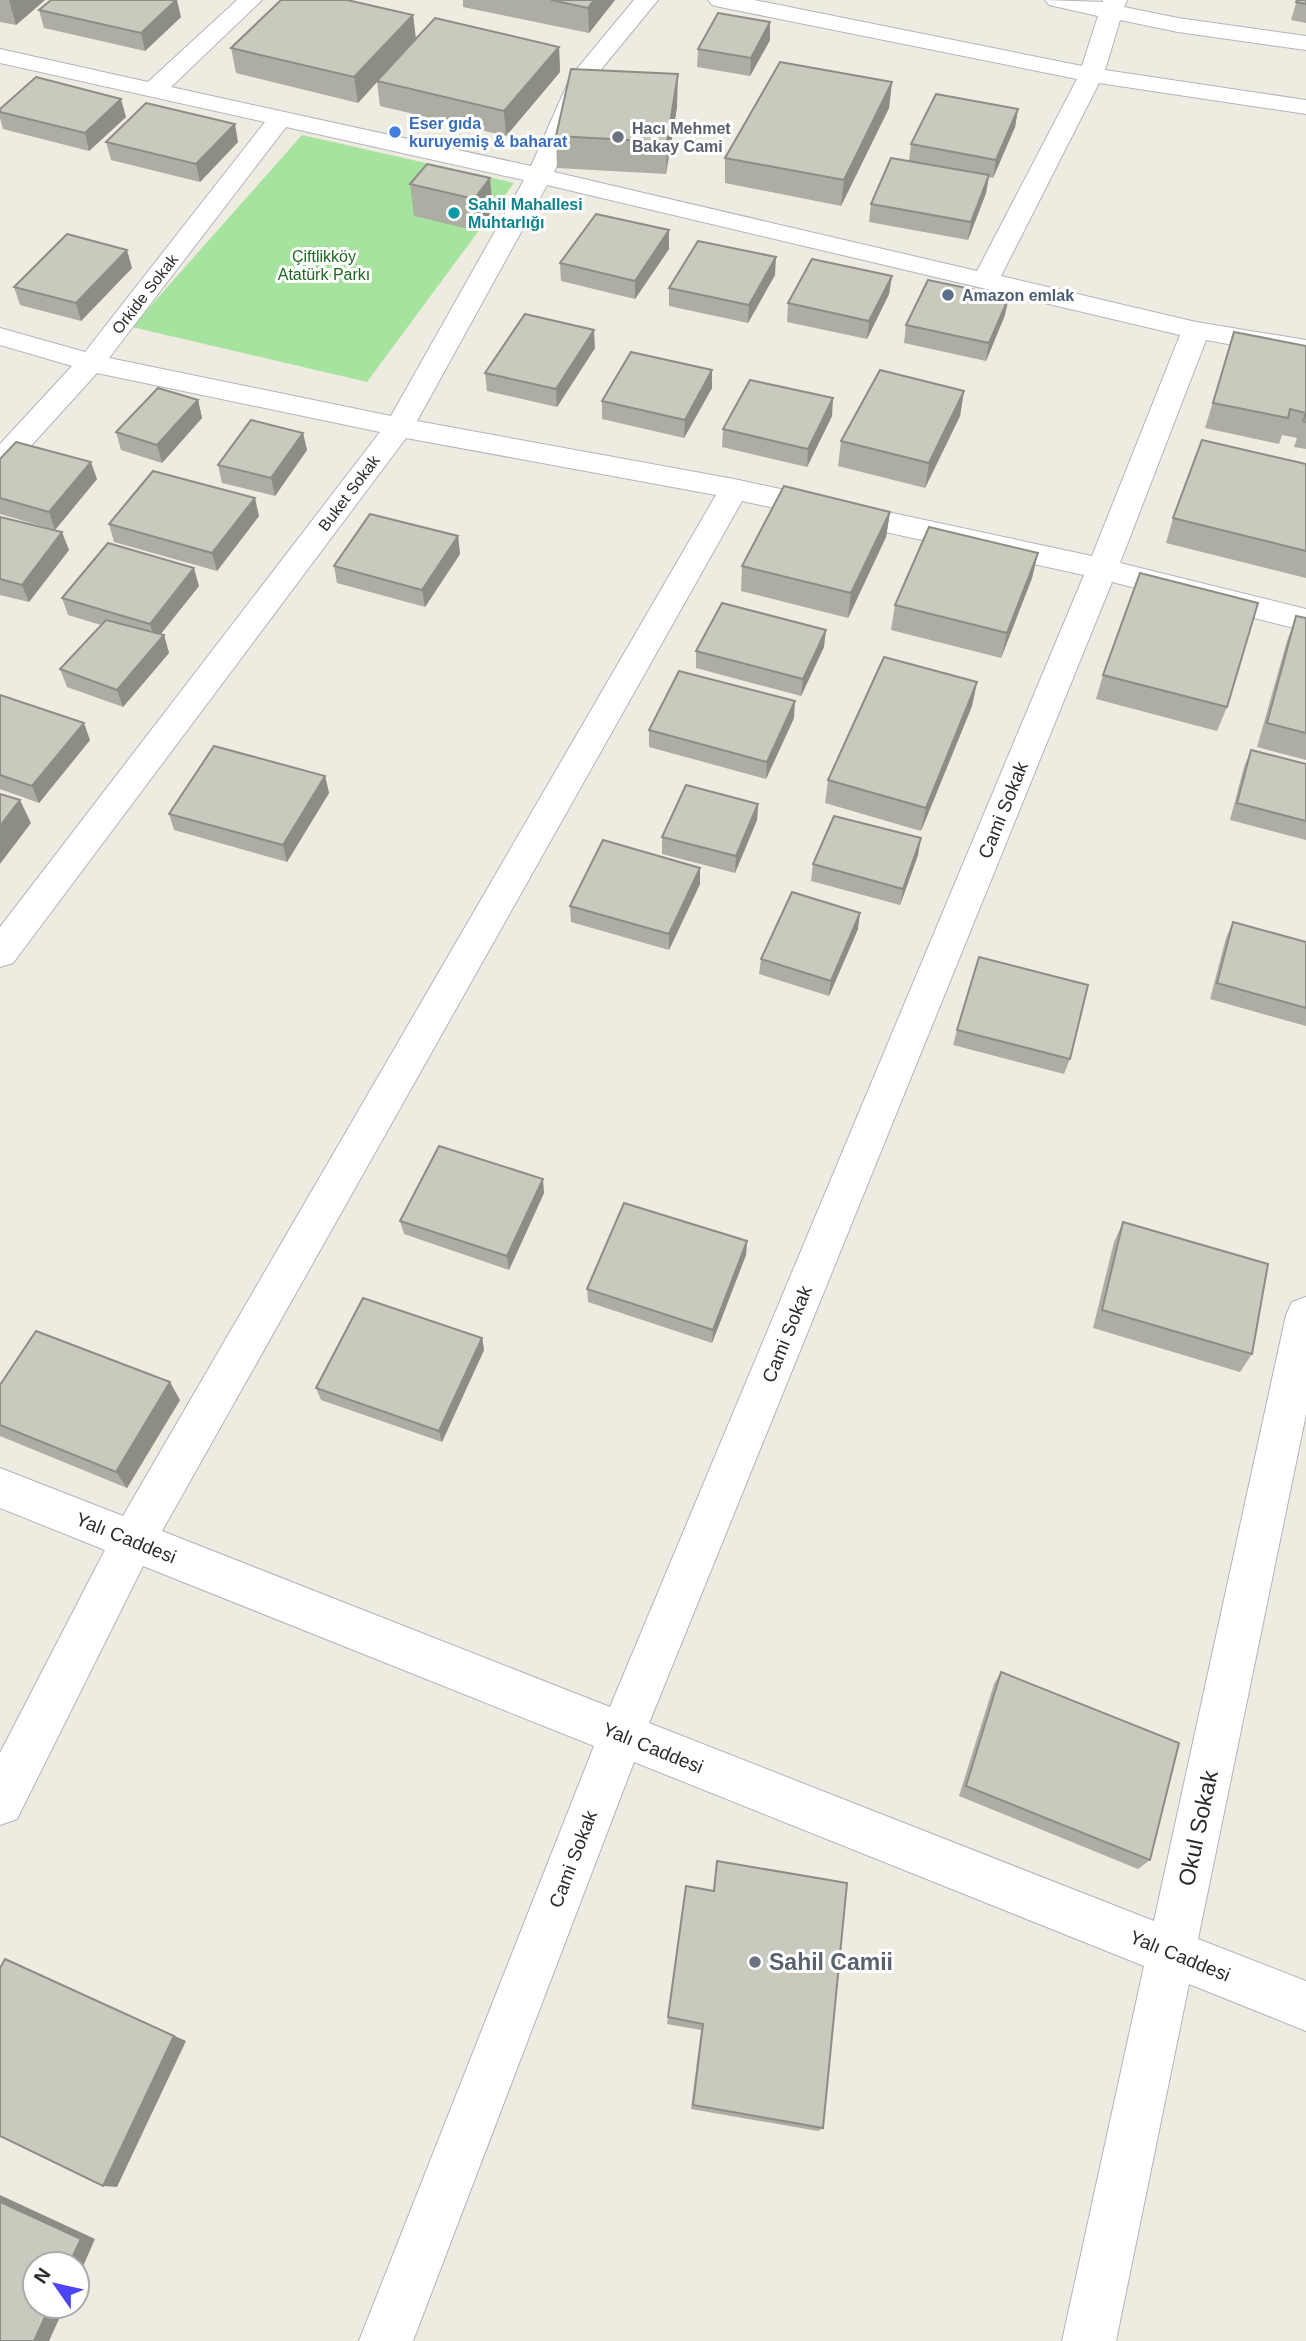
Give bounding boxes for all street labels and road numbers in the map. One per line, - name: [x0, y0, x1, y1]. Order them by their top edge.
- street label: Orkide Sokak: [109, 250, 182, 337]
- street label: Buket Sokak: [315, 451, 383, 534]
- street label: Cami Sokak: [974, 758, 1032, 861]
- street label: Cami Sokak: [758, 1282, 816, 1385]
- street label: Yalı Caddesi: [73, 1508, 179, 1568]
- street label: Yalı Caddesi: [600, 1718, 706, 1778]
- street label: Okul Sokak: [1173, 1767, 1223, 1888]
- street label: Cami Sokak: [545, 1807, 601, 1911]
- street label: Yalı Caddesi: [1127, 1926, 1233, 1986]

